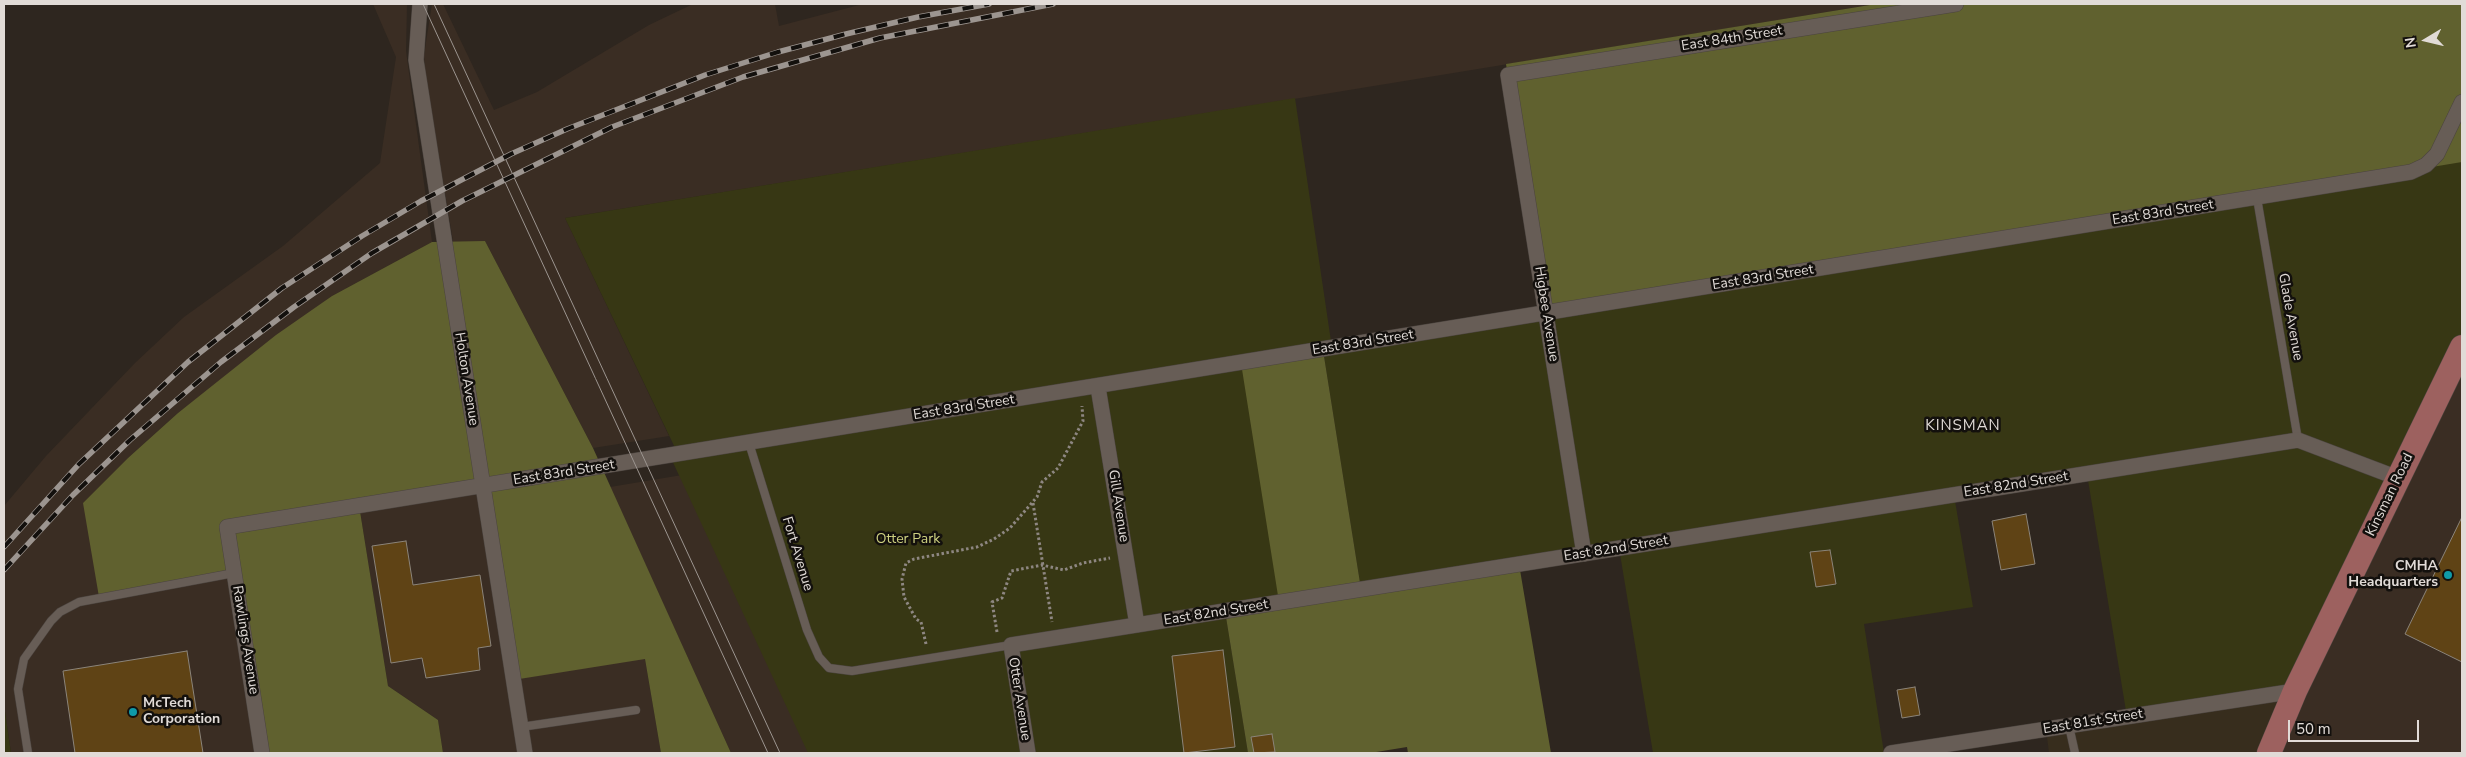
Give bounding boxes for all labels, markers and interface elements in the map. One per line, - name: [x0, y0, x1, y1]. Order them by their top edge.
- north arrow: [2401, 15, 2451, 65]
- street label: East 84th Street: [1680, 23, 1784, 55]
- text: N: [2400, 36, 2421, 49]
- street label: East 83rd Street: [2111, 197, 2215, 229]
- street label: East 83rd Street: [1711, 262, 1815, 294]
- street label: Higbee Avenue: [1530, 265, 1562, 363]
- street label: Glade Avenue: [2274, 272, 2306, 362]
- street label: East 83rd Street: [1311, 327, 1415, 359]
- street label: Holton Avenue: [450, 331, 482, 427]
- street label: East 83rd Street: [912, 392, 1016, 424]
- district label: KINSMAN: [1924, 417, 2002, 435]
- street label: Kinsman Road: [2363, 451, 2417, 539]
- street label: East 83rd Street: [512, 457, 616, 489]
- street label: East 82nd Street: [1963, 468, 2069, 502]
- street label: Gill Avenue: [1104, 469, 1132, 543]
- street label: Fort Avenue: [778, 515, 816, 593]
- park label: Otter Park: [876, 532, 940, 548]
- street label: East 82nd Street: [1563, 532, 1669, 566]
- place label: CMHA Headquarters: [2348, 559, 2438, 592]
- marker: CMHA Headquarters: [2442, 569, 2454, 581]
- street label: Rawlings Avenue: [228, 584, 262, 696]
- street label: East 82nd Street: [1163, 596, 1269, 630]
- street label: Otter Avenue: [1004, 656, 1034, 742]
- place label: McTech Corporation: [143, 696, 220, 729]
- marker: McTech Corporation: [127, 706, 139, 718]
- street label: East 81st Street: [2042, 706, 2144, 738]
- scale bar: [2291, 710, 2422, 742]
- text: 50 m: [2296, 719, 2331, 739]

